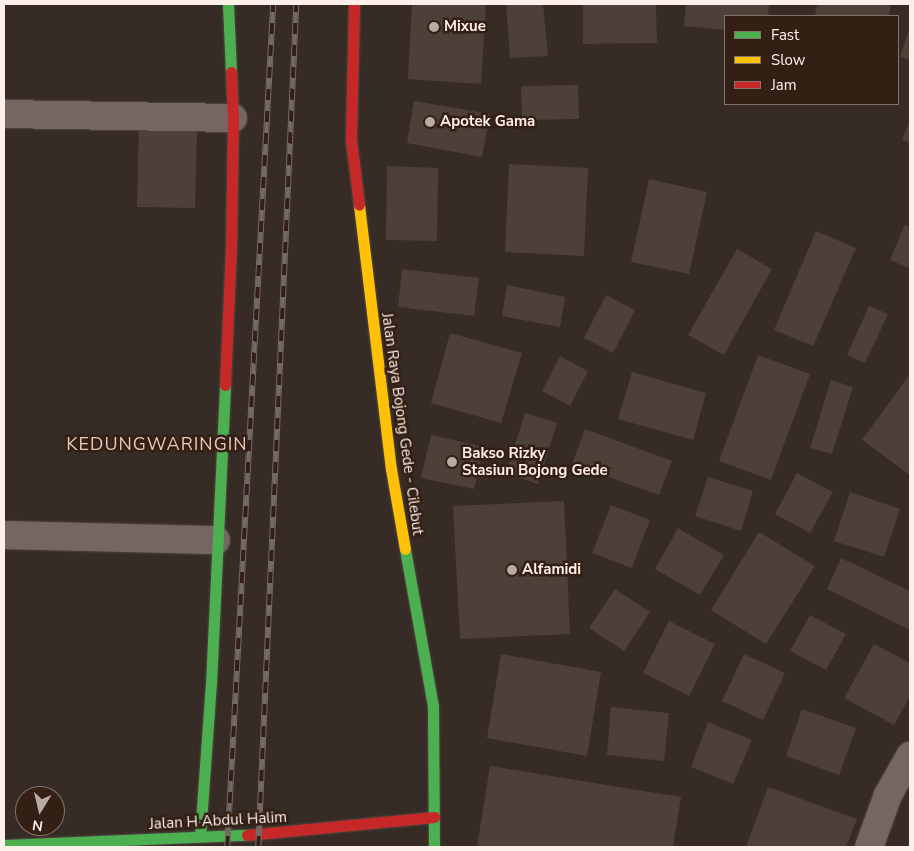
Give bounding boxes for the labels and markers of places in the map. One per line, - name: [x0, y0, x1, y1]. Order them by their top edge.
- place label: Mixue: [444, 18, 486, 36]
- marker: Mixue: [428, 21, 440, 33]
- place label: Apotek Gama: [440, 113, 535, 131]
- marker: Apotek Gama: [424, 116, 436, 128]
- place label: Bakso Rizky Stasiun Bojong Gede: [462, 444, 608, 479]
- marker: Bakso Rizky Stasiun Bojong Gede: [446, 456, 458, 468]
- place label: Alfamidi: [522, 561, 581, 579]
- marker: Alfamidi: [506, 564, 518, 576]

